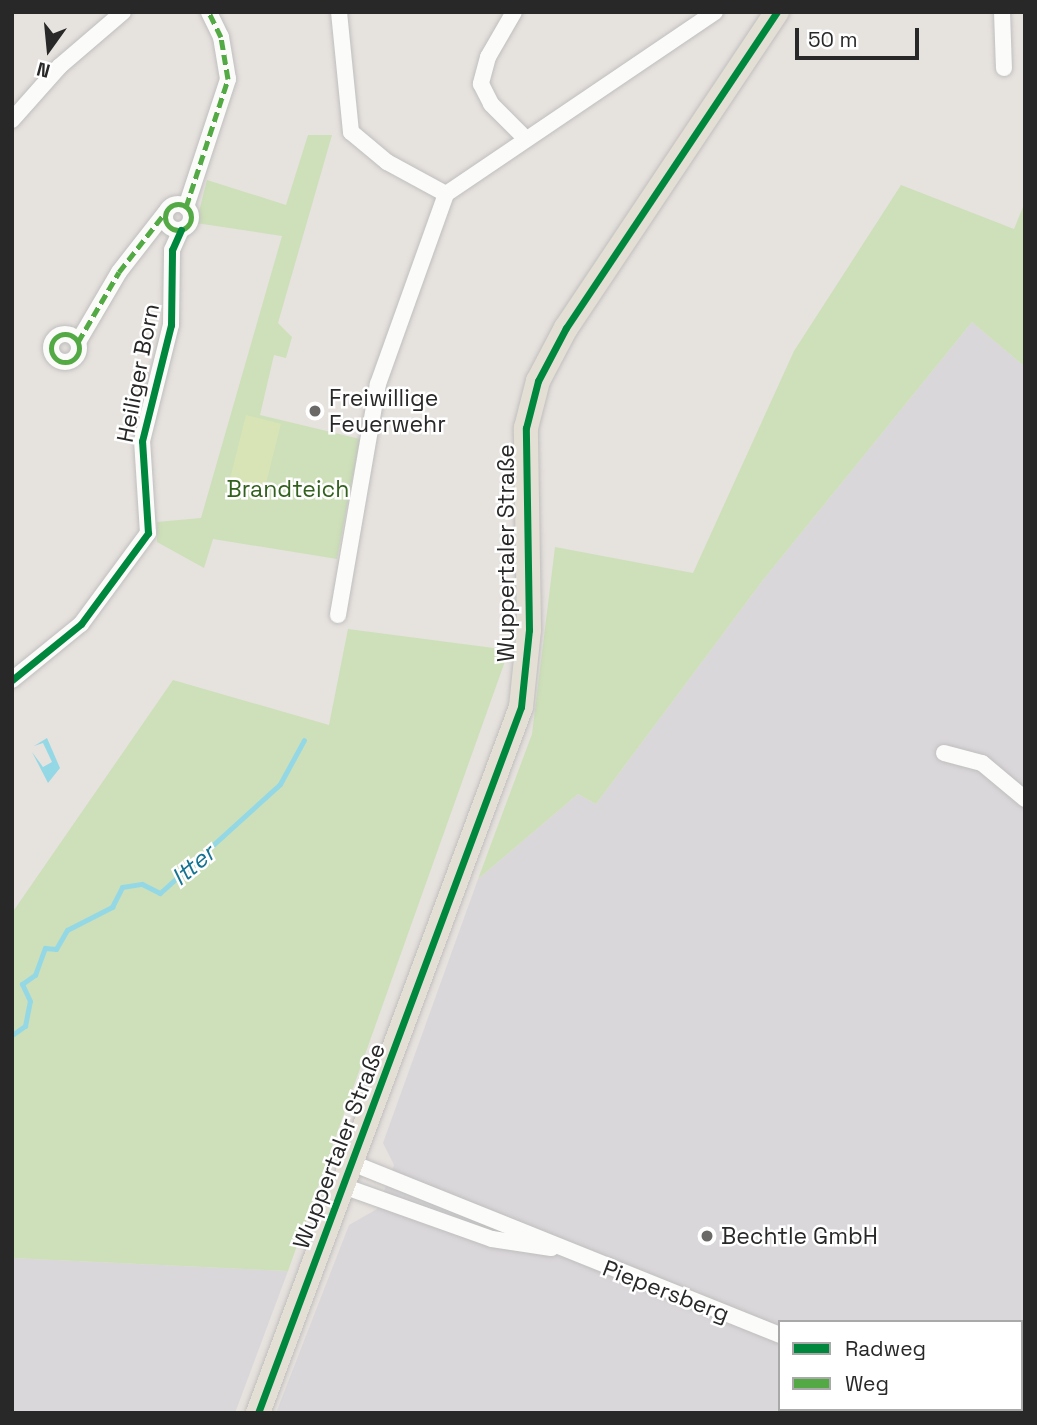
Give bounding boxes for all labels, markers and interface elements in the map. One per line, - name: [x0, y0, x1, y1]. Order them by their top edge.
- north arrow: [14, 14, 84, 84]
- scale bar: [799, 14, 923, 58]
- text: 50 m: [808, 26, 858, 53]
- text: N: [34, 56, 53, 83]
- street label: Heiliger Born: [111, 301, 165, 445]
- place label: Freiwillige Feuerwehr: [329, 384, 446, 438]
- marker: Freiwillige Feuerwehr: [307, 403, 323, 419]
- street label: Wuppertaler Straße: [492, 444, 520, 662]
- park label: Brandteich: [227, 475, 349, 503]
- water label: Itter: [165, 839, 221, 891]
- street label: Wuppertaler Straße: [287, 1039, 391, 1253]
- place label: Bechtle GmbH: [721, 1222, 878, 1250]
- marker: Bechtle GmbH: [699, 1228, 715, 1244]
- street label: Piepersberg: [599, 1254, 733, 1328]
- legend: [778, 1320, 1023, 1411]
- text: Radweg: [845, 1335, 926, 1362]
- text: Weg: [845, 1370, 889, 1397]

